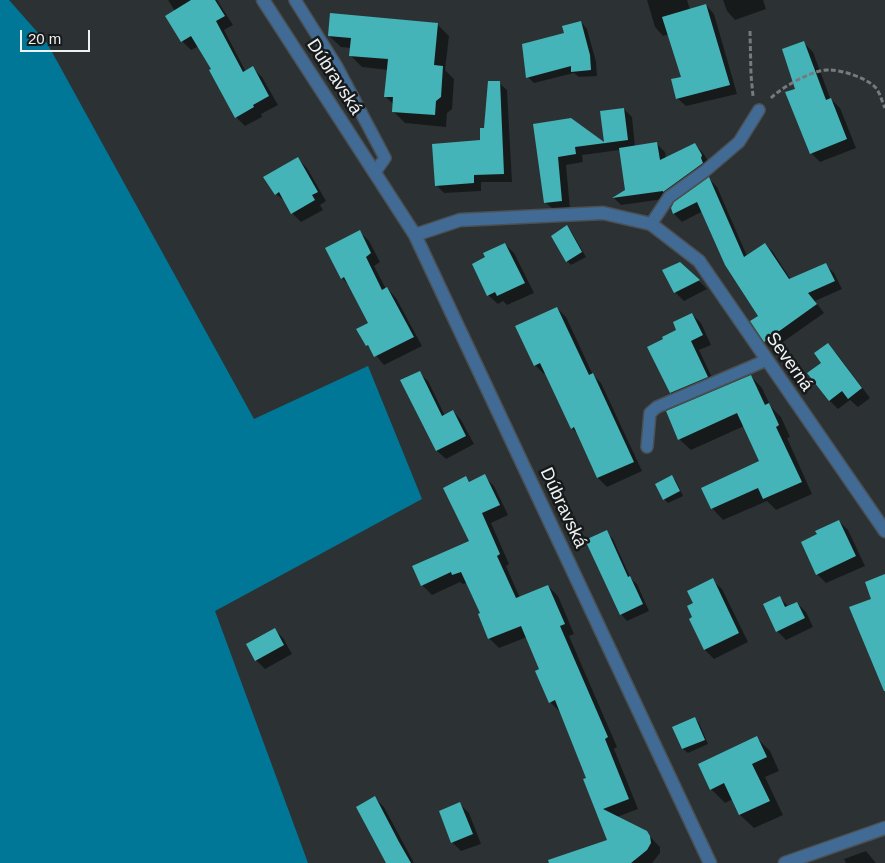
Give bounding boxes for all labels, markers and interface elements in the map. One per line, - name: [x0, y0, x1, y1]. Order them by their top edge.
- scale bar: [22, 20, 92, 52]
- text: 20 m: [28, 30, 61, 47]
- street label: Dúbravská: [302, 35, 366, 119]
- street label: Severná: [761, 328, 817, 396]
- street label: Dúbravská: [535, 464, 591, 552]

